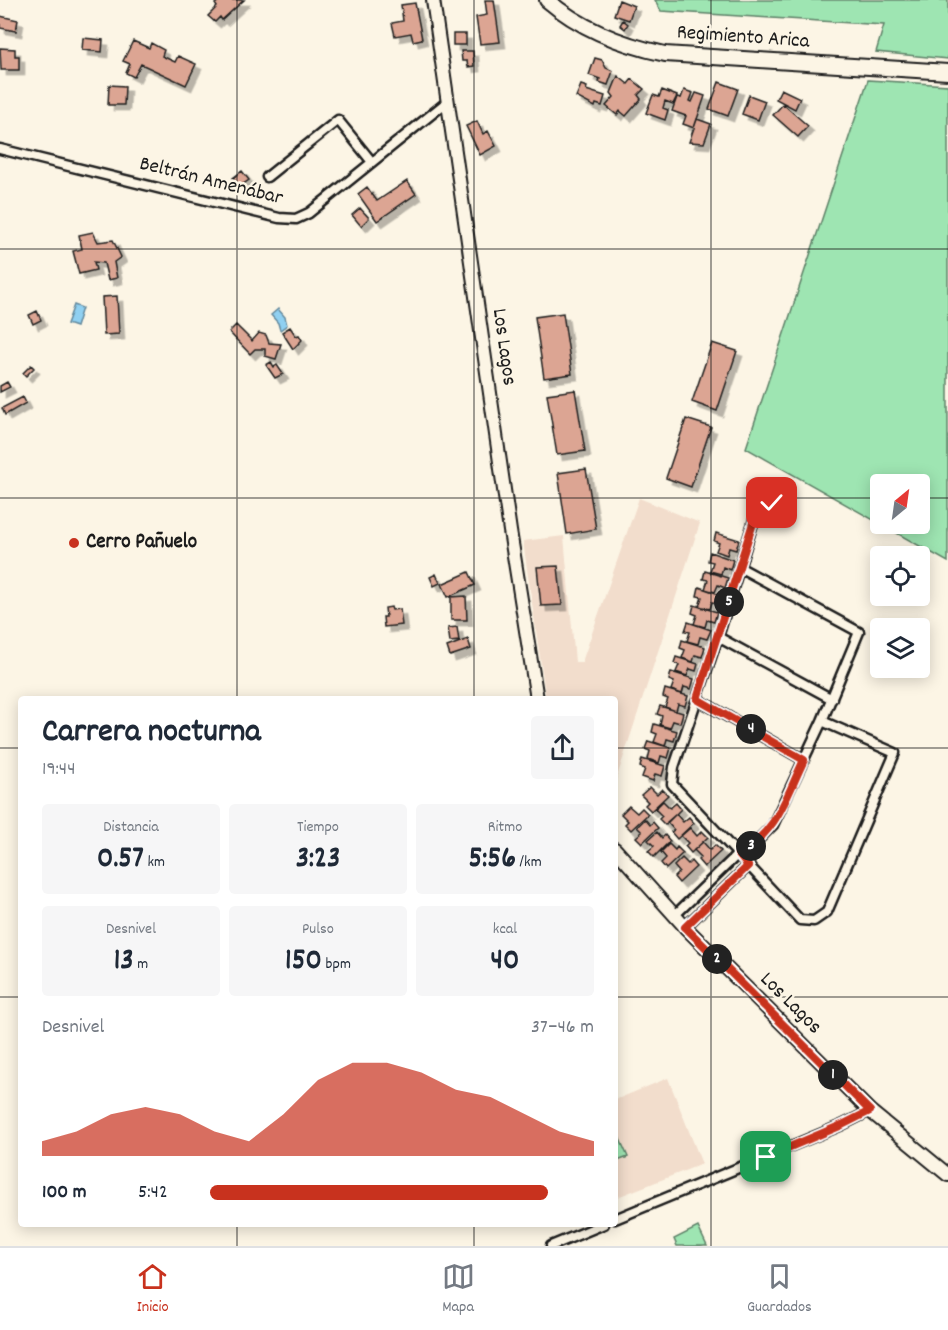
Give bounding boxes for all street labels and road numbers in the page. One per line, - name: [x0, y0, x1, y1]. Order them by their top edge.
- street label: Regimiento Arica: [676, 18, 812, 58]
- street label: Beltrán Amenábar: [136, 150, 286, 214]
- street label: Los Lagos: [483, 307, 523, 387]
- street label: Los Lagos: [752, 966, 828, 1042]

